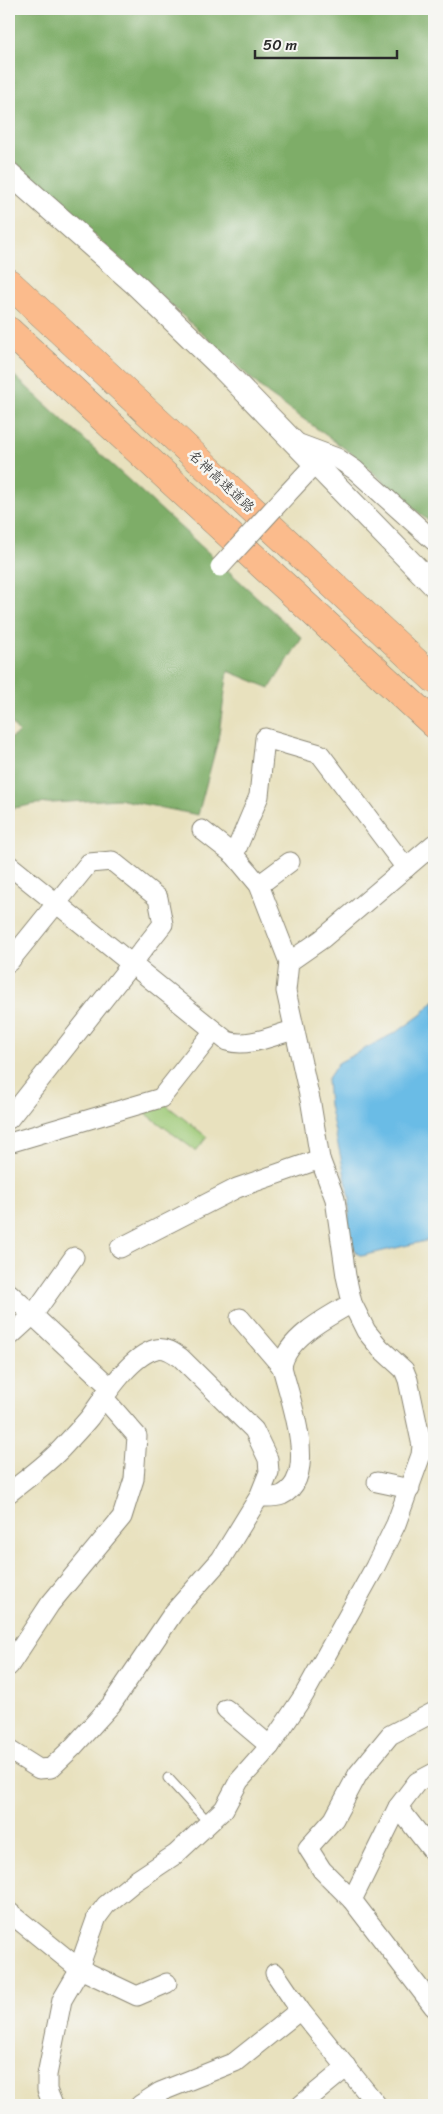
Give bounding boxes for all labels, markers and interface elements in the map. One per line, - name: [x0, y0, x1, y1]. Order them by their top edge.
- scale bar: [255, 28, 398, 60]
- text: 50 m: [263, 32, 298, 58]
- street label: 名神高速道路: [182, 444, 261, 519]

